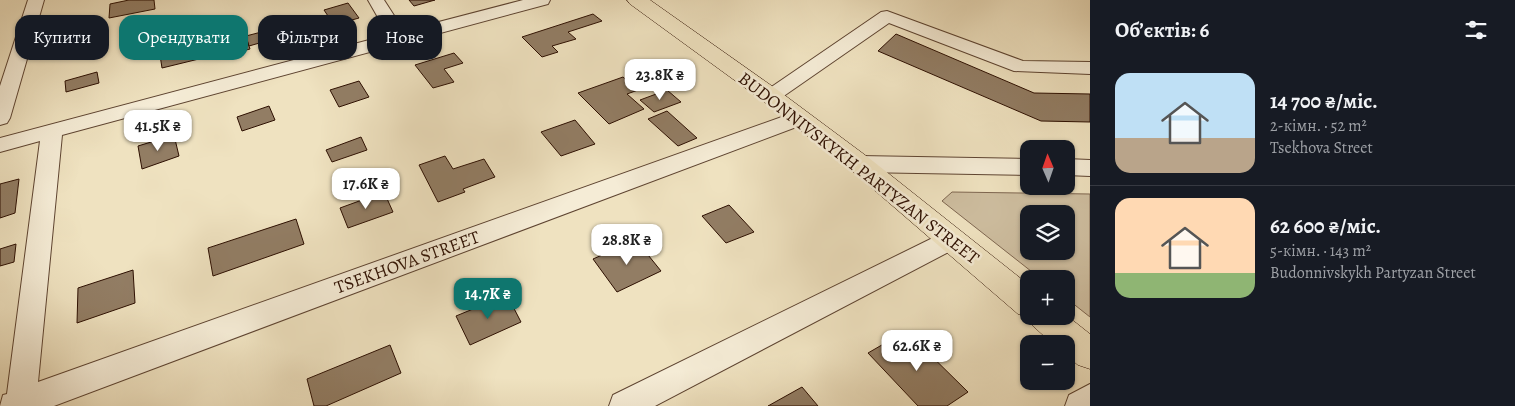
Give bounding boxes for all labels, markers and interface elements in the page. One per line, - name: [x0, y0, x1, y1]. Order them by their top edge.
- chip: Купити: [15, 15, 109, 60]
- chip: Орендувати: [119, 15, 248, 60]
- chip: Фільтри: [258, 15, 357, 60]
- chip: Нове: [367, 15, 442, 60]
- text: Об’єктів: 6: [1115, 16, 1209, 44]
- icon: filters: [1462, 16, 1490, 44]
- pin: 23.8K ₴: [614, 58, 706, 101]
- text: 23.8K ₴: [636, 64, 684, 86]
- street label: BUDONNIVSKYKH PARTYZAN STREET: [734, 66, 984, 270]
- text: 14 700 ₴/міс.: [1270, 87, 1378, 115]
- icon: home: [1155, 93, 1215, 153]
- pin: 41.5K ₴: [112, 110, 204, 152]
- text: 41.5K ₴: [135, 115, 181, 137]
- text: 2-кімн. · 52 m²: [1270, 115, 1367, 137]
- text: Tsekhova Street: [1270, 137, 1373, 159]
- north arrow: [1020, 140, 1075, 195]
- map controls: [1020, 140, 1075, 390]
- pin: 17.6K ₴: [320, 168, 412, 210]
- text: 17.6K ₴: [343, 173, 389, 195]
- button: layers: [1020, 205, 1075, 260]
- text: 62 600 ₴/міс.: [1270, 212, 1381, 240]
- icon: home: [1155, 218, 1215, 278]
- pin: 28.8K ₴: [581, 224, 673, 266]
- street label: TSEKHOVA STREET: [331, 225, 483, 299]
- text: 28.8K ₴: [602, 229, 652, 251]
- text: 5-кімн. · 143 m²: [1270, 240, 1371, 262]
- text: Budonnivskykh Partyzan Street: [1270, 262, 1476, 284]
- button: +: [1020, 270, 1075, 325]
- pin: 14.7K ₴: [442, 278, 534, 320]
- text: 14.7K ₴: [465, 283, 511, 305]
- pin: 62.6K ₴: [871, 330, 963, 372]
- text: 62.6K ₴: [893, 335, 941, 357]
- button: −: [1020, 335, 1075, 390]

